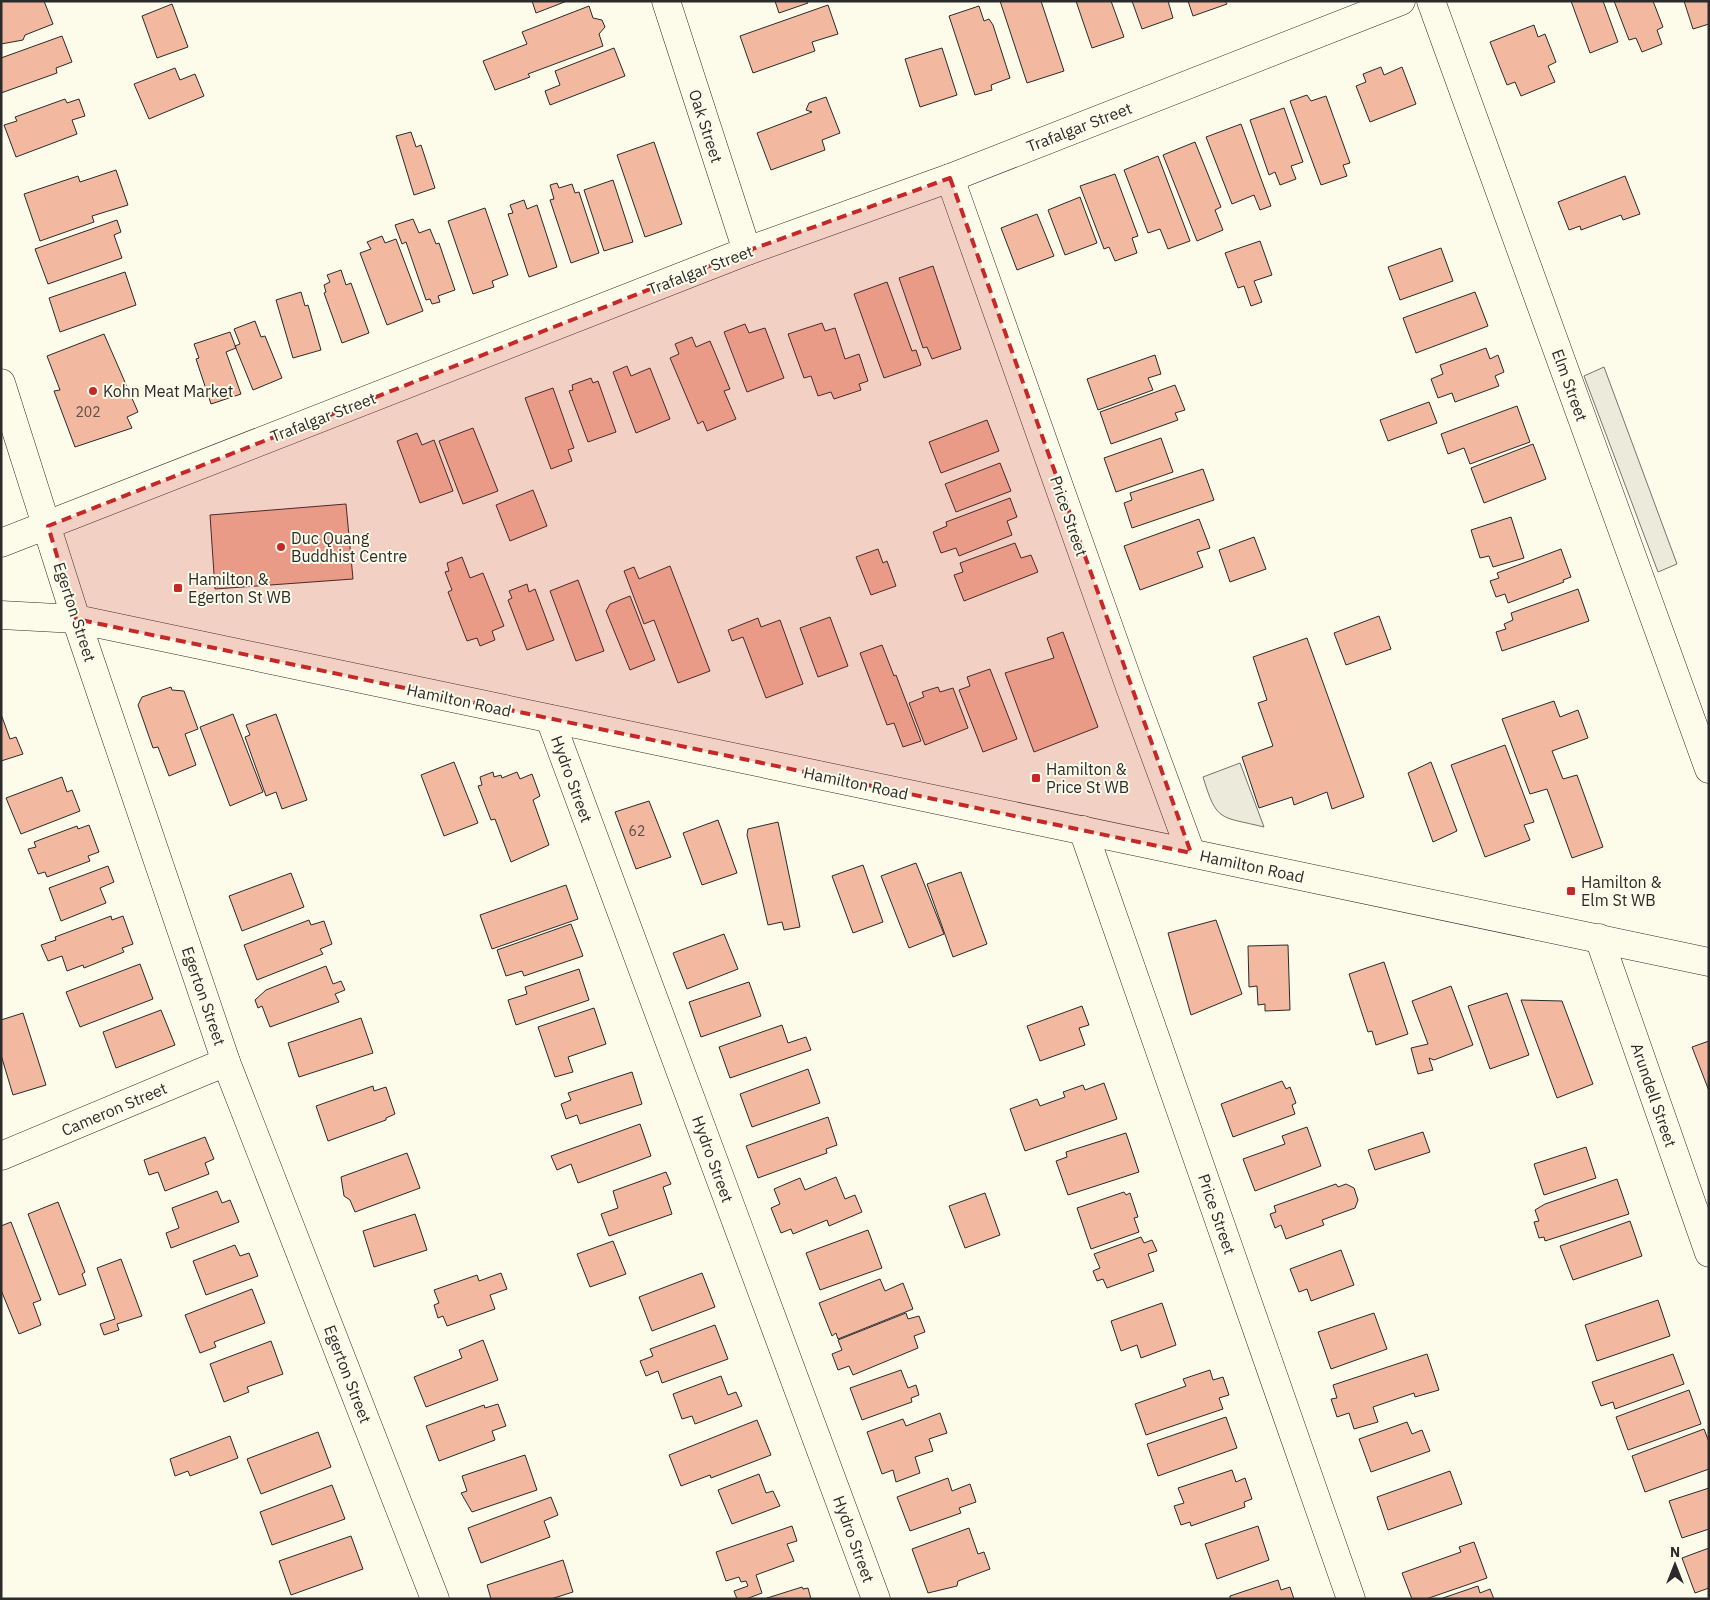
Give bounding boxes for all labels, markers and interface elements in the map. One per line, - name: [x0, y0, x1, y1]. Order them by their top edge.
- street label: Oak Street: [685, 87, 727, 165]
- street label: Trafalgar Street: [1023, 98, 1135, 156]
- street label: Trafalgar Street: [644, 241, 756, 299]
- street label: Elm Street: [1548, 346, 1592, 424]
- place label: Kohn Meat Market: [103, 381, 233, 401]
- marker: Kohn Meat Market: [87, 385, 99, 397]
- street label: Trafalgar Street: [267, 388, 379, 446]
- house number: 202: [75, 403, 101, 421]
- street label: Price Street: [1046, 473, 1092, 559]
- place label: Duc Quang Buddhist Centre: [291, 528, 407, 566]
- marker: Duc Quang Buddhist Centre: [275, 541, 287, 553]
- street label: Egerton Street: [49, 560, 101, 664]
- place label: Hamilton & Egerton St WB: [188, 569, 291, 607]
- marker: Hamilton & Egerton St WB: [172, 582, 184, 594]
- street label: Hamilton Road: [405, 679, 513, 721]
- street label: Hydro Street: [547, 733, 597, 825]
- place label: Hamilton & Price St WB: [1046, 759, 1129, 797]
- street label: Hamilton Road: [802, 762, 910, 804]
- marker: Hamilton & Price St WB: [1030, 772, 1042, 784]
- house number: 62: [629, 822, 645, 840]
- street label: Hamilton Road: [1198, 845, 1306, 887]
- place label: Hamilton & Elm St WB: [1581, 872, 1662, 910]
- marker: Hamilton & Elm St WB: [1565, 885, 1577, 897]
- street label: Egerton Street: [178, 944, 230, 1048]
- street label: Arundell Street: [1627, 1040, 1681, 1150]
- street label: Cameron Street: [58, 1078, 170, 1140]
- street label: Hydro Street: [688, 1113, 738, 1205]
- street label: Price Street: [1194, 1171, 1240, 1257]
- street label: Egerton Street: [320, 1322, 376, 1426]
- street label: Hydro Street: [829, 1493, 879, 1585]
- north arrow: [1650, 1540, 1700, 1590]
- text: N: [1670, 1543, 1680, 1561]

